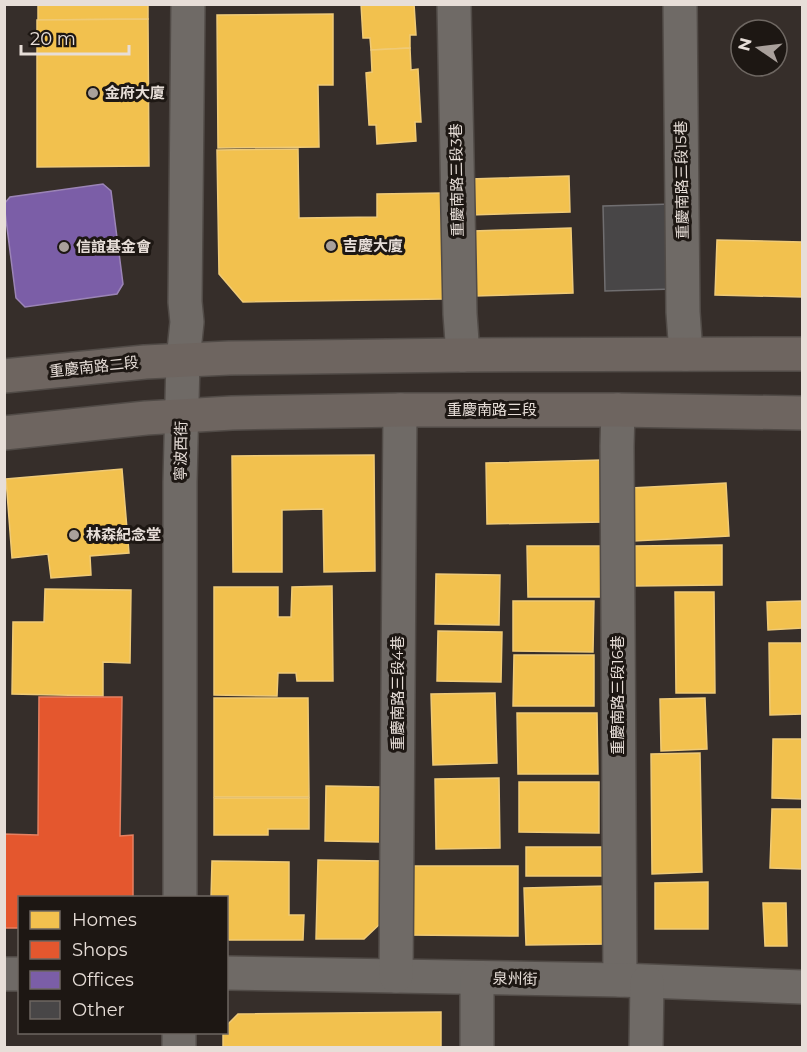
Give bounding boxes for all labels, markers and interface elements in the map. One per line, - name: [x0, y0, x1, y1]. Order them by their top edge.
- scale bar: [21, 18, 129, 56]
- north arrow: [729, 18, 789, 78]
- text: 20 m: [30, 28, 76, 50]
- text: N: [734, 36, 756, 53]
- place label: 金府大廈: [105, 83, 165, 102]
- marker: 金府大廈: [86, 86, 100, 100]
- street label: 重慶南路三段15巷: [671, 120, 692, 240]
- street label: 重慶南路三段3巷: [446, 123, 467, 237]
- place label: 吉慶大廈: [343, 236, 403, 255]
- place label: 信誼基金會: [76, 237, 151, 256]
- marker: 吉慶大廈: [324, 239, 338, 253]
- marker: 信誼基金會: [57, 240, 71, 254]
- street label: 重慶南路二段: [48, 352, 140, 381]
- street label: 重慶南路三段: [447, 400, 537, 419]
- street label: 寧波西街: [170, 421, 191, 481]
- place label: 林森紀念堂: [86, 525, 161, 544]
- marker: 林森紀念堂: [67, 528, 81, 542]
- street label: 重慶南路三段16巷: [608, 635, 627, 755]
- street label: 重慶南路三段4巷: [388, 636, 407, 750]
- legend: [18, 896, 228, 1034]
- text: Homes: [72, 909, 137, 931]
- text: Shops: [72, 939, 128, 961]
- text: Offices: [72, 969, 134, 991]
- street label: 泉州街: [492, 969, 538, 988]
- text: Other: [72, 999, 125, 1021]

